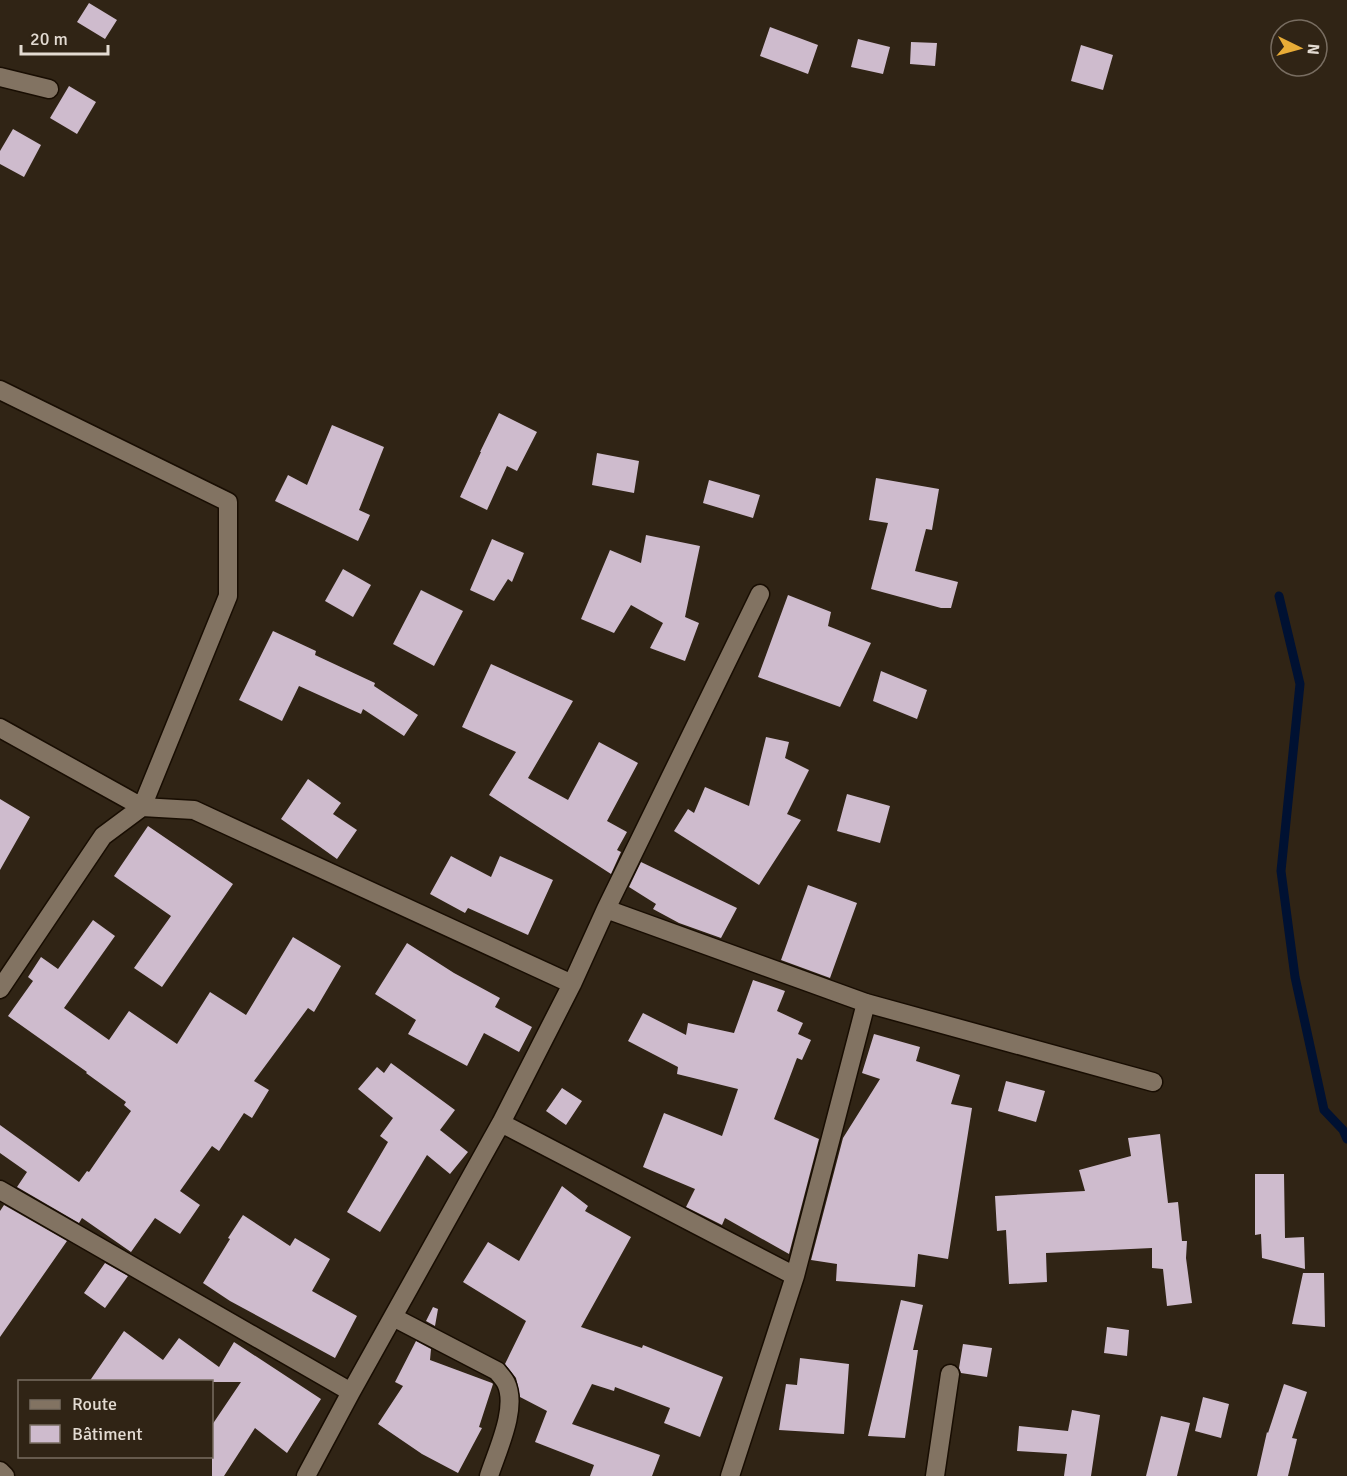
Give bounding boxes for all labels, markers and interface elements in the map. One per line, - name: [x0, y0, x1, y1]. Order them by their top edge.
- scale bar: [21, 18, 108, 56]
- north arrow: [1269, 18, 1329, 78]
- text: 20 m: [30, 28, 68, 50]
- text: N: [1302, 43, 1323, 56]
- legend: [18, 1380, 213, 1458]
- text: Route: [72, 1393, 117, 1415]
- text: Bâtiment: [72, 1423, 143, 1445]

